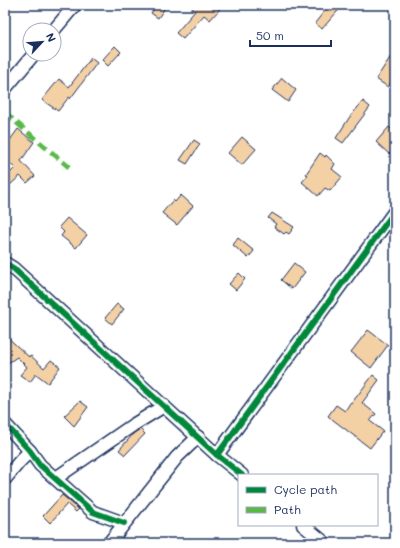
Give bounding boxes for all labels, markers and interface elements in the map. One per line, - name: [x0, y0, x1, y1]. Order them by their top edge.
- north arrow: [22, 22, 62, 62]
- scale bar: [250, 22, 331, 48]
- text: 50 m: [256, 27, 284, 43]
- text: N: [43, 30, 60, 44]
- legend: [238, 474, 378, 526]
- text: Cycle path: [274, 481, 337, 497]
- text: Path: [274, 501, 301, 517]

